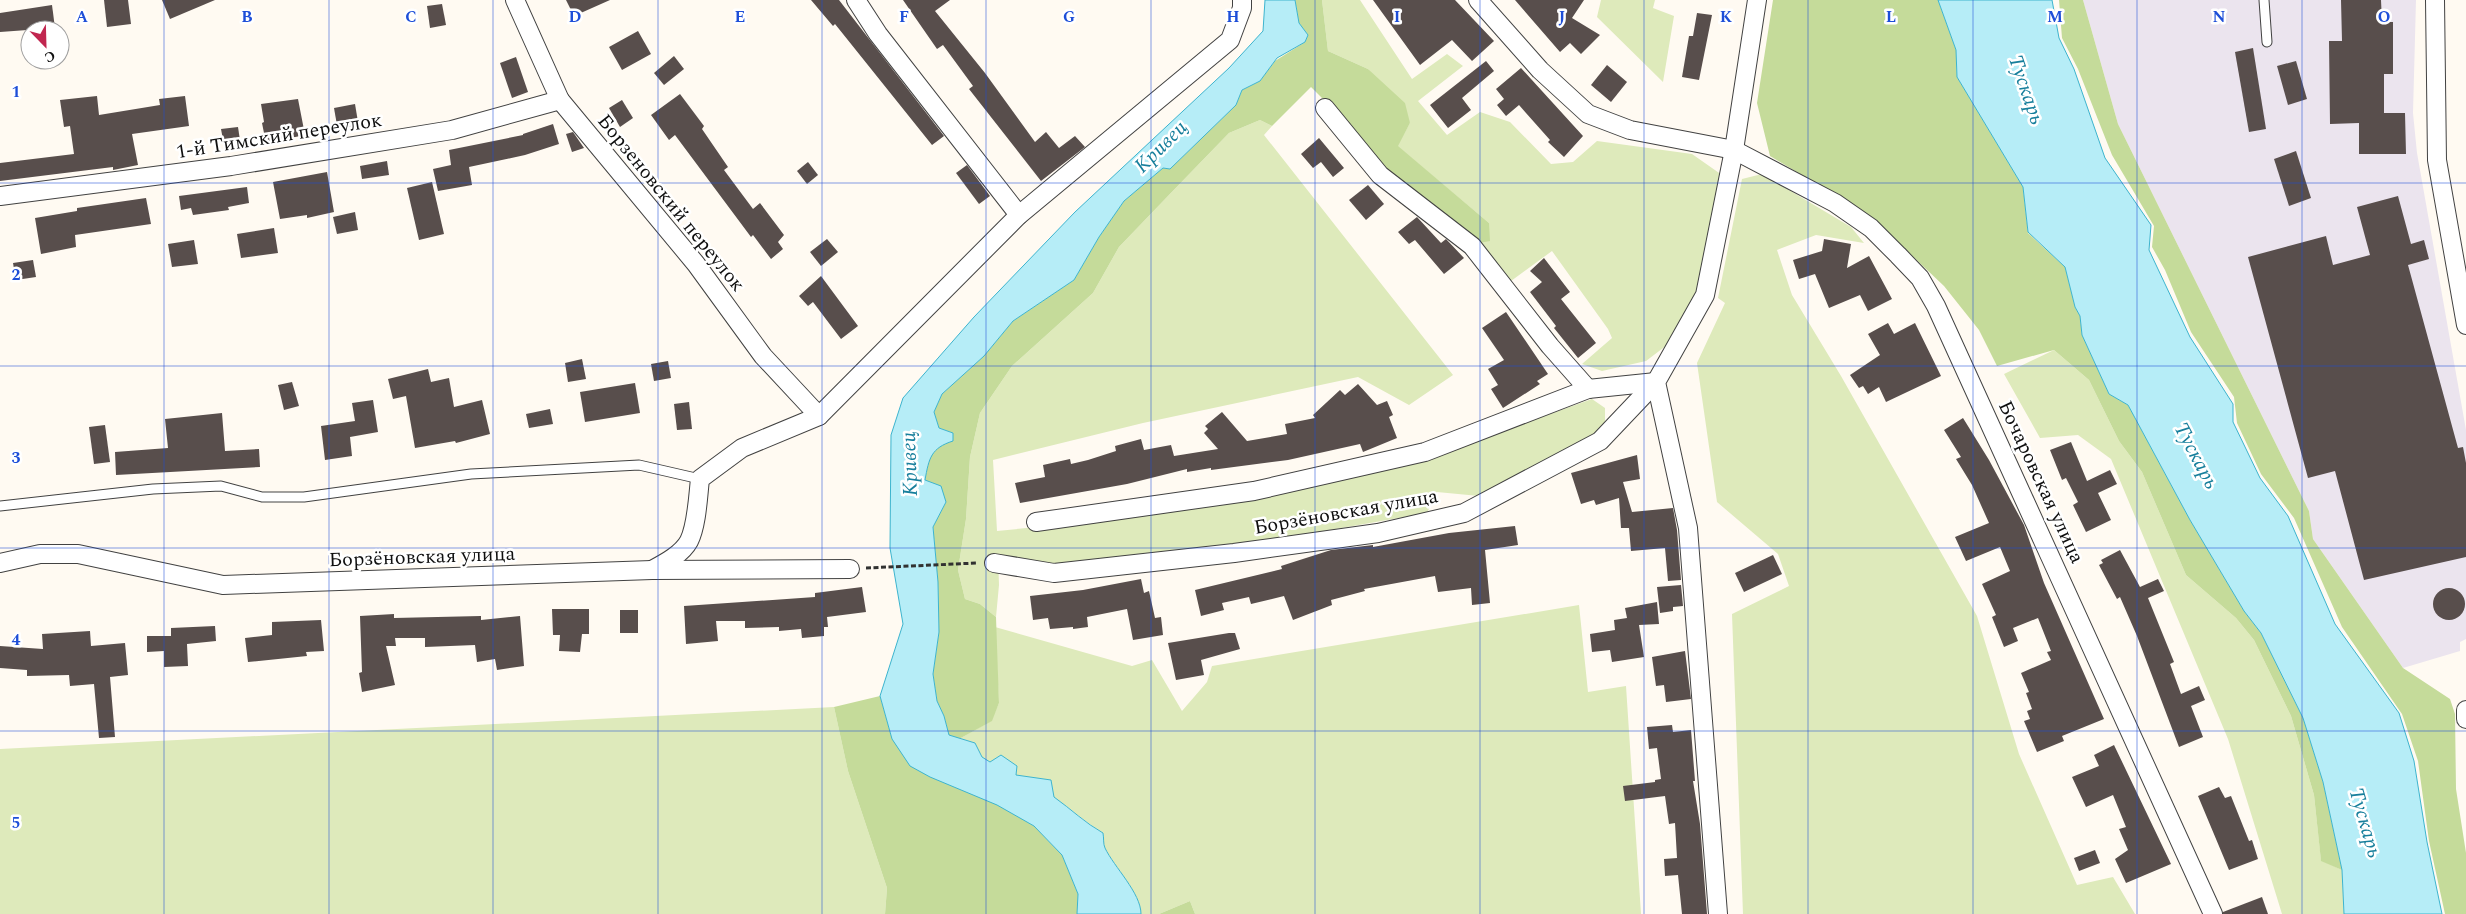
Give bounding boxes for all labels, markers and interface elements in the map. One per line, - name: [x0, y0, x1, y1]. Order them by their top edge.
- text: A: [76, 5, 89, 29]
- text: B: [241, 5, 253, 29]
- text: C: [405, 5, 417, 29]
- text: D: [569, 5, 582, 29]
- text: E: [735, 5, 745, 29]
- text: F: [899, 5, 909, 29]
- text: G: [1063, 5, 1075, 29]
- text: H: [1226, 5, 1240, 29]
- text: I: [1394, 5, 1400, 29]
- text: J: [1559, 5, 1566, 29]
- text: K: [1720, 5, 1733, 29]
- text: L: [1886, 5, 1896, 29]
- text: M: [2047, 5, 2063, 29]
- text: N: [2212, 5, 2226, 29]
- text: O: [2378, 5, 2390, 29]
- north arrow: [20, 20, 70, 70]
- text: С: [41, 45, 59, 68]
- water label: Тускарь: [1999, 51, 2053, 129]
- text: 1: [12, 80, 20, 104]
- street label: 1-й Тимский переулок: [174, 105, 384, 167]
- street label: Борзеновский переулок: [590, 108, 752, 298]
- water label: Кривец: [1127, 113, 1195, 181]
- text: 2: [12, 263, 21, 287]
- street label: Бочаровская улица: [1990, 396, 2092, 569]
- water label: Тускарь: [2165, 417, 2227, 495]
- water label: Кривец: [893, 431, 927, 497]
- text: 3: [12, 446, 21, 470]
- street label: Борзёновская улица: [1252, 481, 1441, 543]
- street label: Борзёновская улица: [328, 539, 516, 575]
- text: 4: [12, 628, 21, 652]
- water label: Тускарь: [2340, 784, 2390, 862]
- text: 5: [12, 811, 20, 835]

